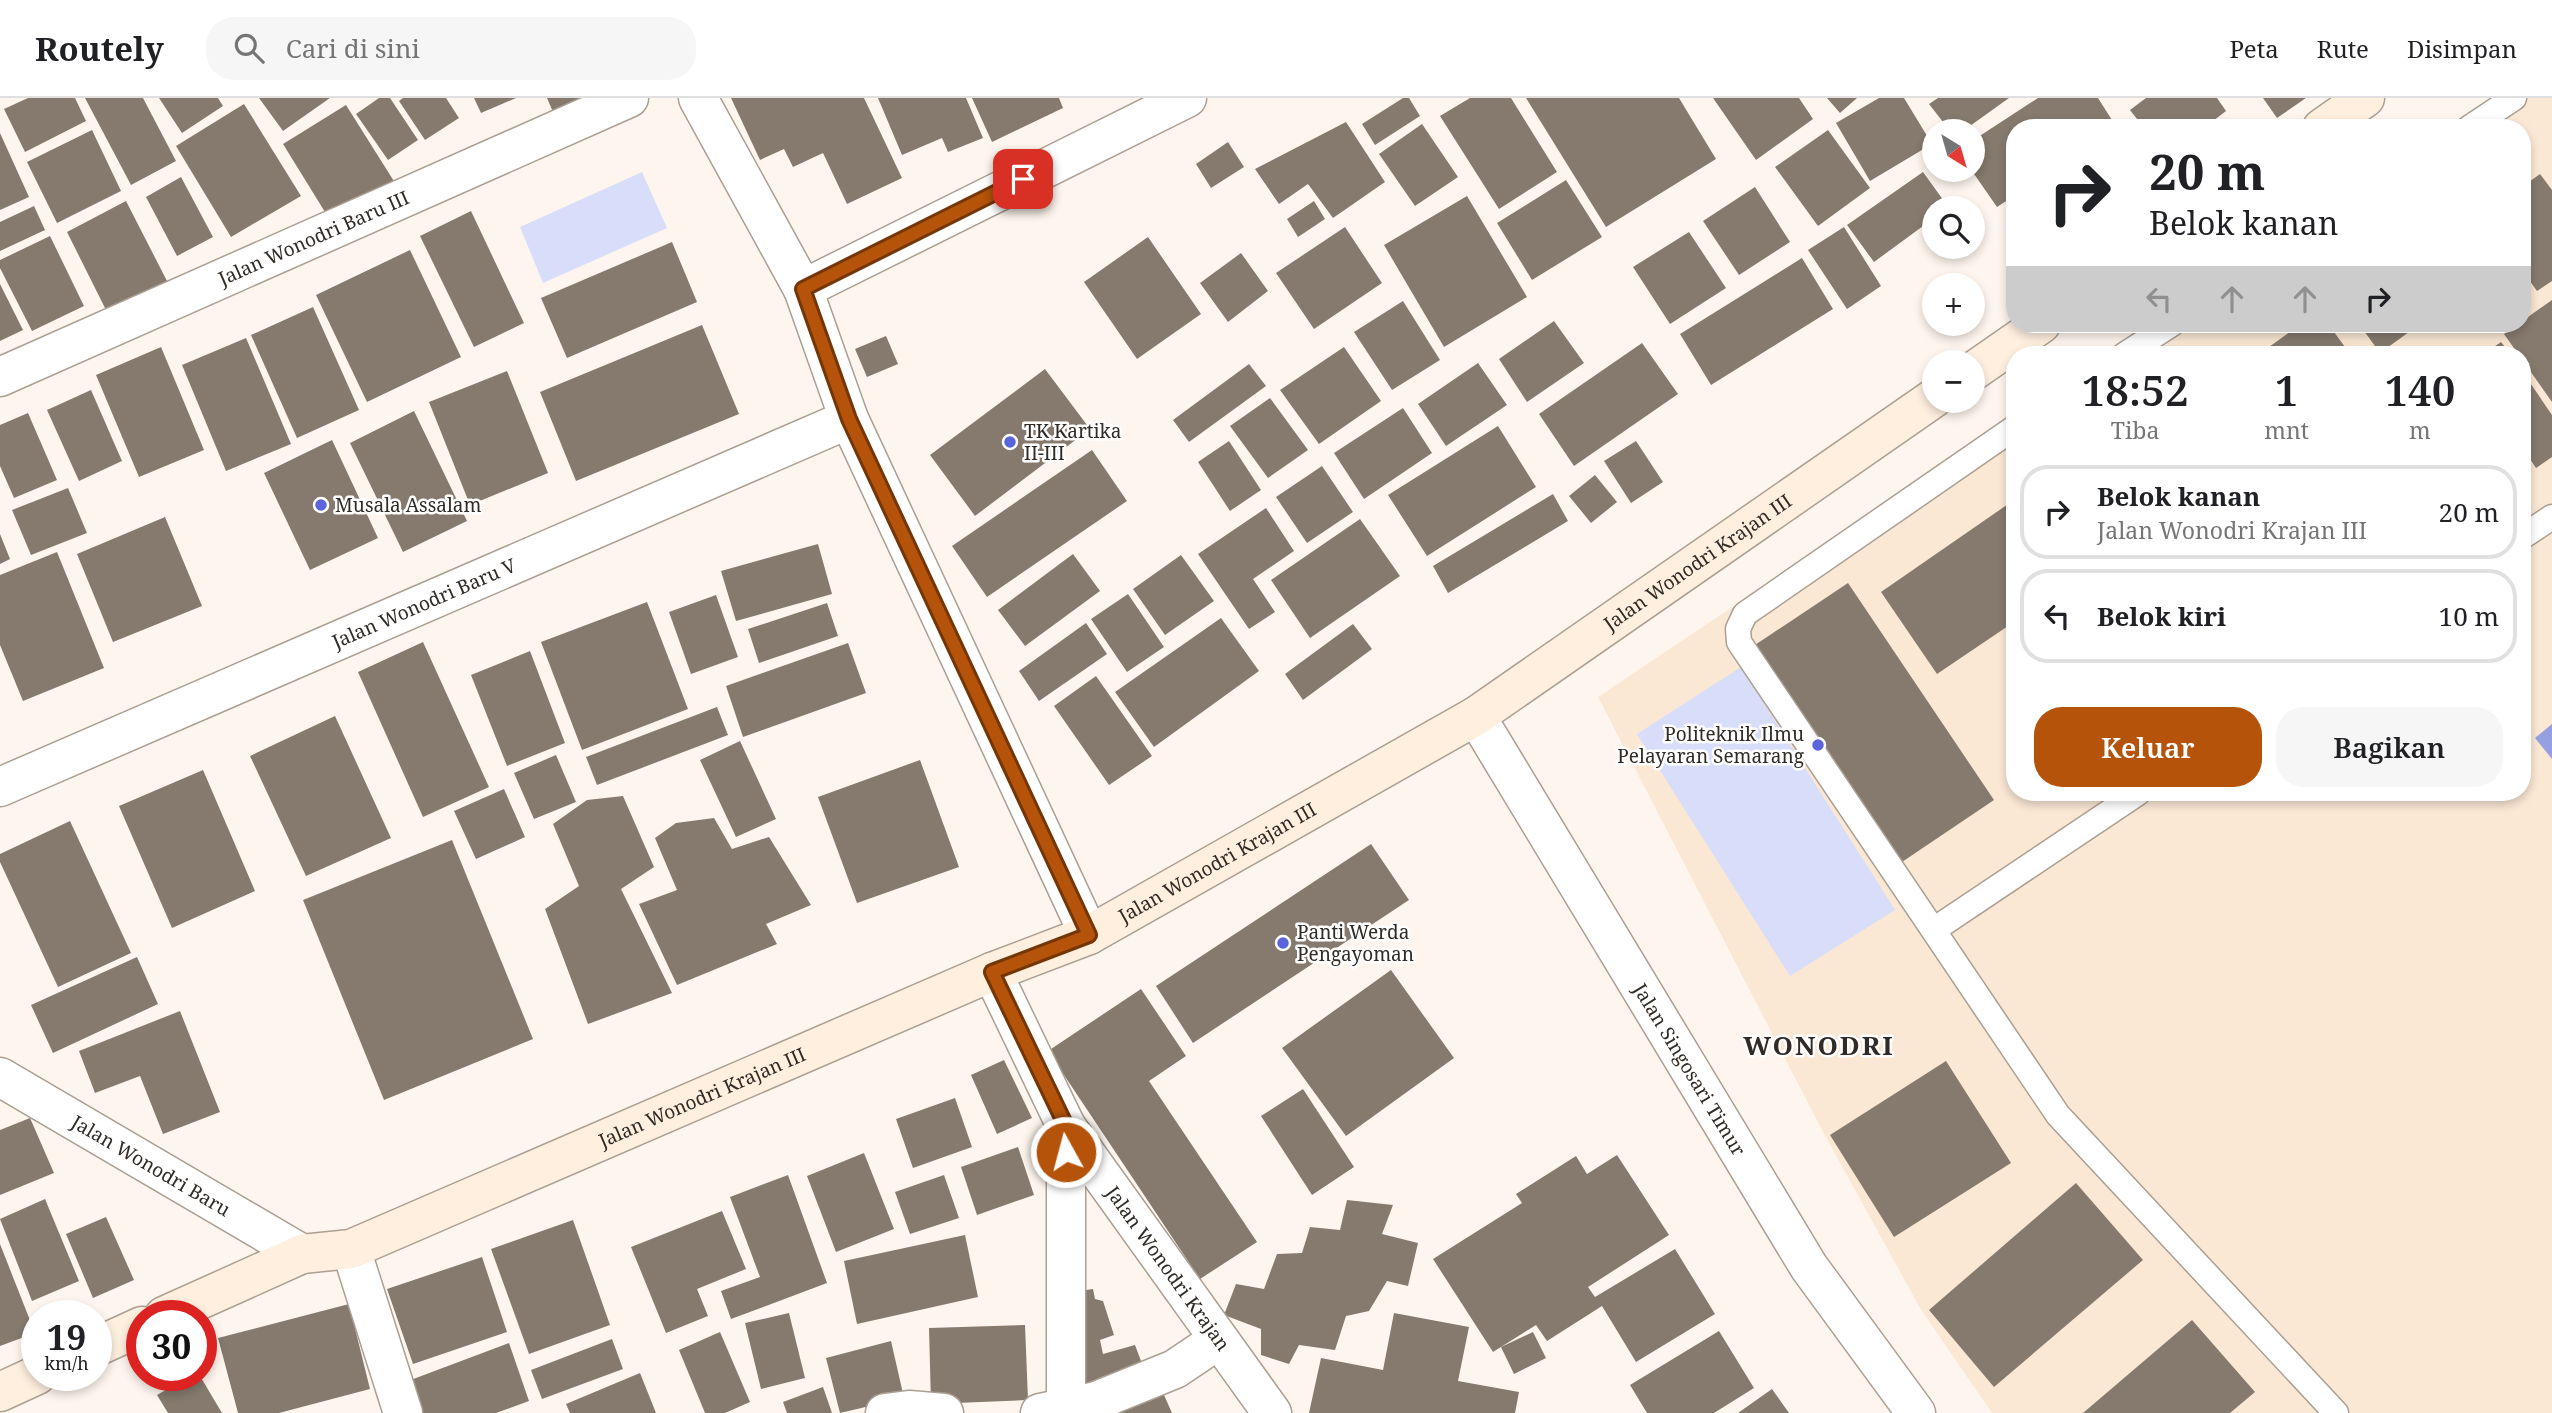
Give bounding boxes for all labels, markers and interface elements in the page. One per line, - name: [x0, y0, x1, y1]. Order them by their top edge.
- search box: [206, 17, 696, 80]
- text: Routely: [35, 26, 164, 71]
- icon: search: [230, 29, 268, 67]
- text: Cari di sini: [286, 30, 420, 66]
- text: Peta: [2229, 32, 2279, 65]
- text: Rute: [2317, 32, 2369, 65]
- text: Disimpan: [2407, 32, 2517, 65]
- north arrow: [1922, 119, 1984, 182]
- map controls: [1922, 119, 1985, 413]
- text: 20 m: [2149, 138, 2265, 204]
- icon: right: [2034, 147, 2125, 238]
- pin: [993, 149, 1053, 209]
- icon: arrive: [1004, 160, 1042, 198]
- street label: Jalan Wonodri Baru III: [213, 184, 413, 292]
- button: search: [1922, 196, 1985, 259]
- text: Belok kanan: [2149, 201, 2339, 244]
- button: +: [1922, 273, 1985, 336]
- icon: left: [2140, 280, 2178, 318]
- icon: ahead: [2213, 280, 2251, 318]
- icon: ahead: [2286, 280, 2324, 318]
- icon: right: [2359, 280, 2397, 318]
- button: −: [1922, 350, 1985, 413]
- text: 18:52: [2082, 361, 2189, 418]
- text: 1: [2275, 361, 2298, 418]
- text: 140: [2384, 361, 2455, 418]
- text: Tiba: [2111, 414, 2159, 446]
- text: mnt: [2264, 414, 2309, 446]
- text: m: [2409, 414, 2431, 446]
- place label: TK Kartika II-III: [1024, 418, 1121, 466]
- marker: TK Kartika II-III: [1002, 434, 1018, 450]
- text: Belok kanan: [2097, 478, 2260, 514]
- street label: Jalan Wonodri Krajan III: [1598, 488, 1797, 637]
- place label: Musala Assalam: [335, 492, 481, 518]
- icon: right: [2038, 493, 2076, 531]
- text: 20 m: [2439, 494, 2499, 530]
- marker: Musala Assalam: [313, 497, 329, 513]
- text: Jalan Wonodri Krajan III: [2097, 514, 2367, 546]
- street label: Jalan Wonodri Baru V: [327, 552, 520, 655]
- icon: left: [2038, 597, 2076, 635]
- text: Belok kiri: [2097, 598, 2226, 634]
- text: 10 m: [2439, 598, 2499, 634]
- button: Keluar: [2034, 707, 2262, 787]
- button: Bagikan: [2276, 707, 2503, 787]
- place label: Politeknik Ilmu Pelayaran Semarang: [1617, 721, 1804, 769]
- marker: Politeknik Ilmu Pelayaran Semarang: [1810, 737, 1826, 753]
- street label: Jalan Wonodri Krajan III: [1113, 796, 1321, 929]
- place label: Panti Werda Pengayoman: [1297, 919, 1414, 967]
- marker: Panti Werda Pengayoman: [1275, 935, 1291, 951]
- street label: Jalan Singosari Timur: [1627, 977, 1752, 1161]
- district label: WONODRI: [1743, 1027, 1895, 1063]
- street label: Jalan Wonodri Krajan III: [594, 1041, 810, 1154]
- street label: Jalan Wonodri Baru: [66, 1108, 235, 1222]
- position arrow: [1029, 1115, 1103, 1189]
- street label: Jalan Wonodri Krajan: [1099, 1180, 1236, 1356]
- speed limit sign: 30: [126, 1300, 217, 1391]
- text: 19: [47, 1313, 86, 1360]
- text: km/h: [44, 1351, 89, 1375]

